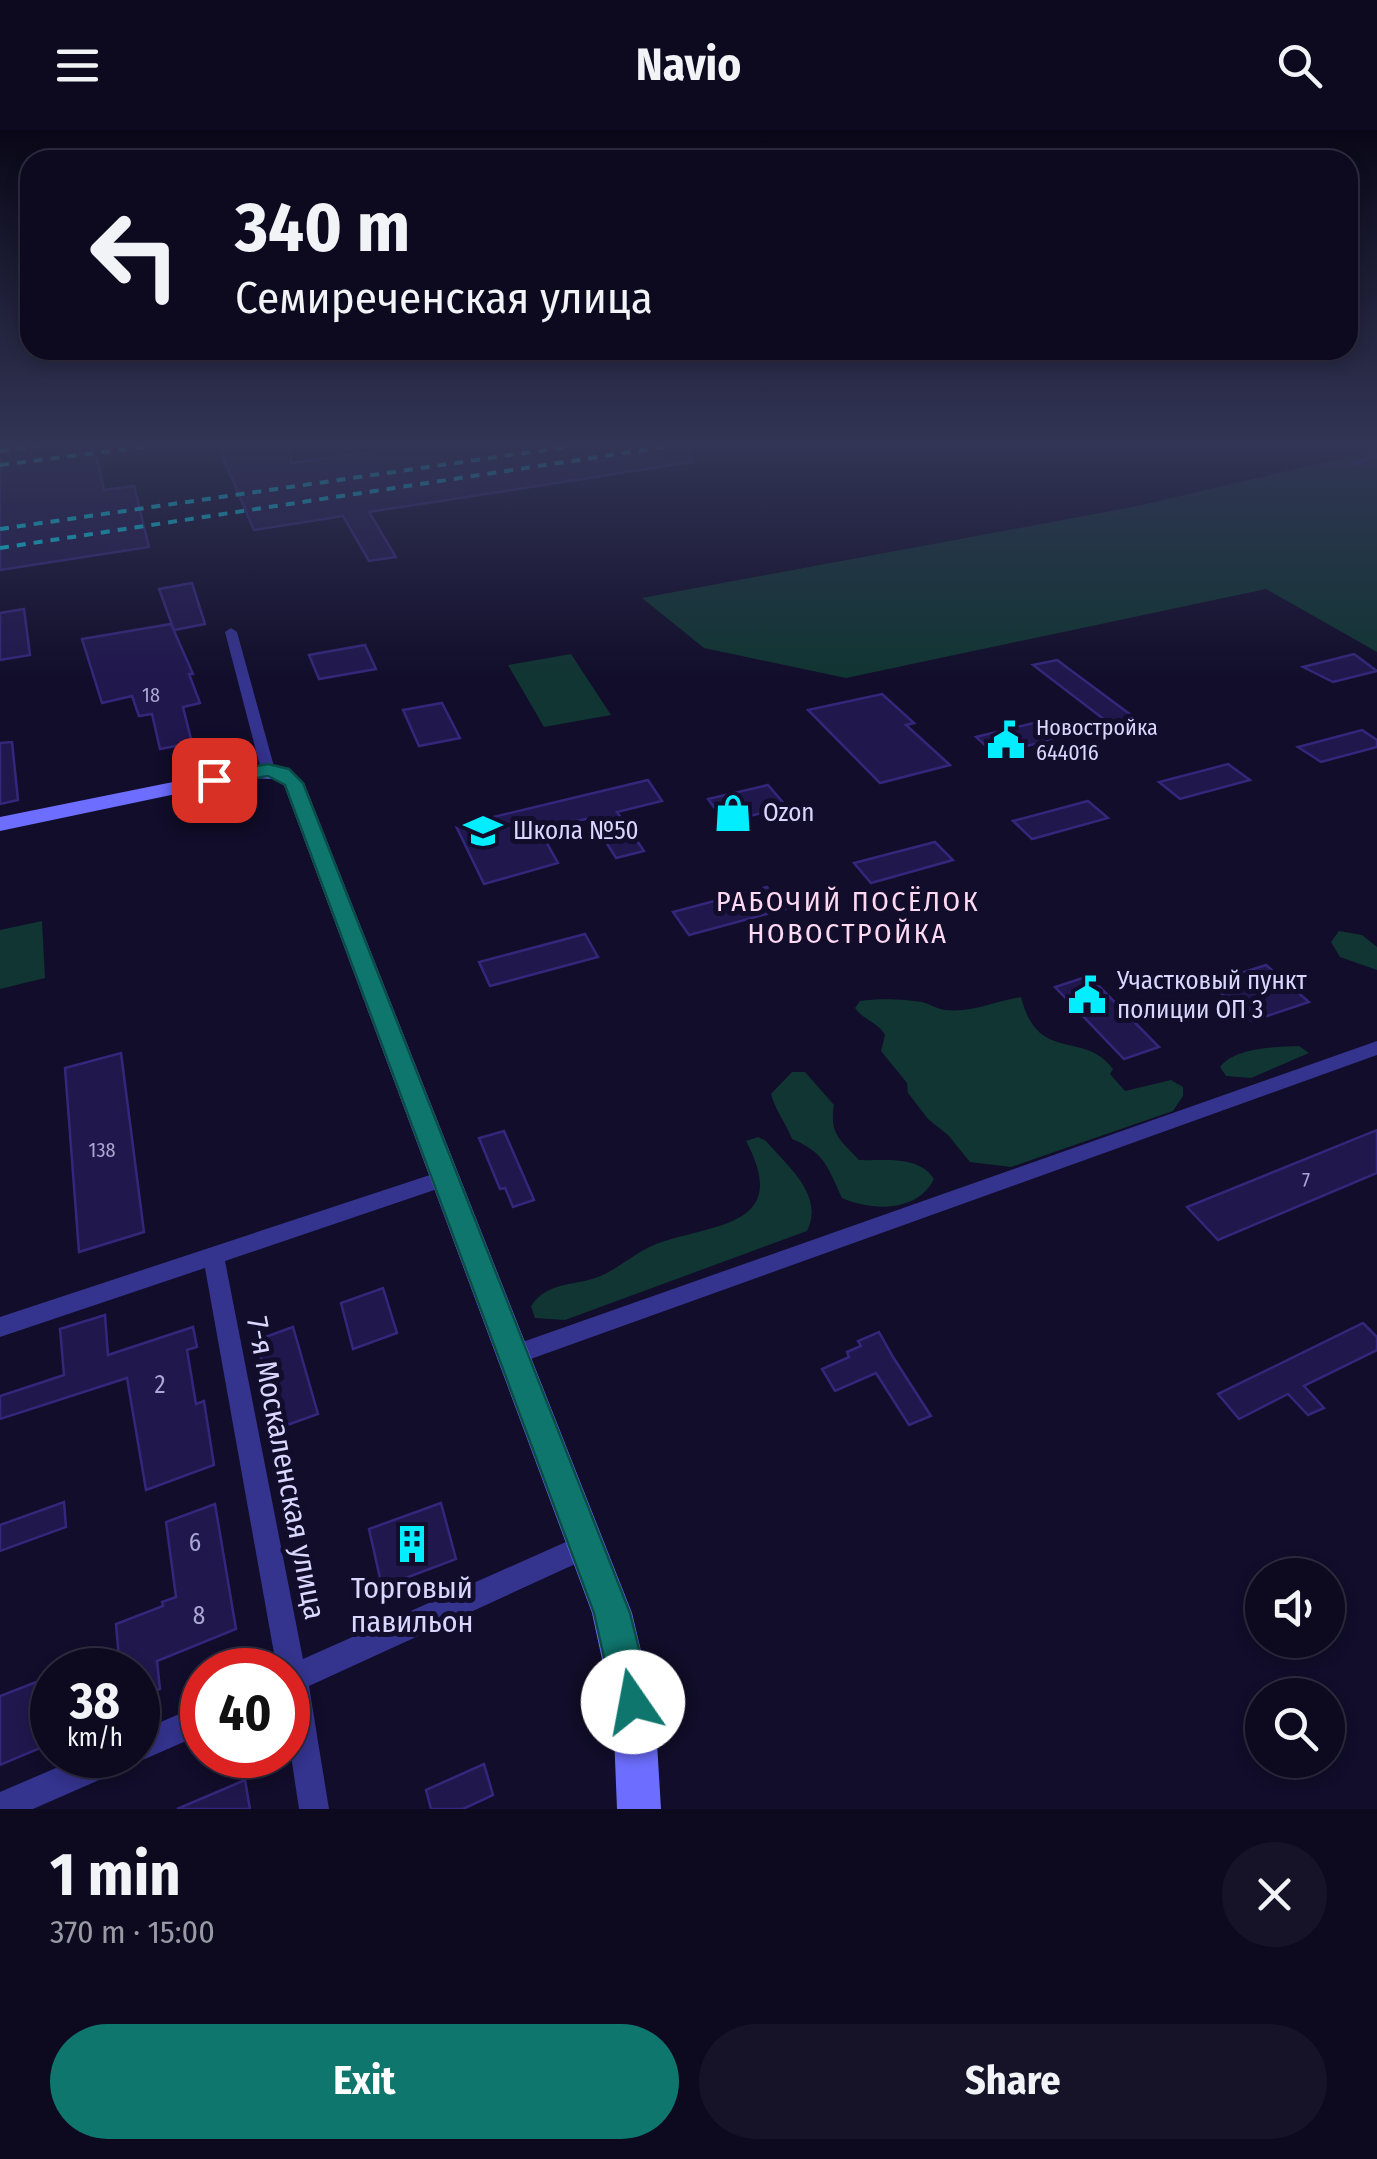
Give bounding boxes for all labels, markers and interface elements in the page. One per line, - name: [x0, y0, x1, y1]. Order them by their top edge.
- icon: menu: [50, 38, 105, 93]
- text: Navio: [636, 38, 741, 92]
- icon: search: [1272, 38, 1327, 93]
- text: 340 m: [235, 186, 410, 270]
- icon: left: [70, 190, 200, 320]
- text: Семиреченская улица: [235, 271, 653, 325]
- house number: 18: [142, 683, 160, 707]
- place label: Новостройка 644016: [1036, 714, 1158, 766]
- public building icon: Новостройка 644016: [985, 719, 1027, 761]
- pin: [172, 738, 257, 823]
- icon: arrive: [187, 753, 242, 808]
- shop icon: Ozon: [712, 792, 754, 834]
- place label: Ozon: [763, 798, 814, 828]
- school or university icon: Школа №50: [462, 810, 504, 852]
- place label: Школа №50: [513, 816, 639, 846]
- district label: РАБОЧИЙ ПОСЁЛОК НОВОСТРОЙКА: [716, 885, 980, 950]
- place label: Участковый пункт полиции ОП 3: [1116, 966, 1308, 1025]
- public building icon: Участковый пункт полиции ОП 3: [1066, 974, 1108, 1016]
- house number: 138: [89, 1138, 115, 1162]
- house number: 7: [1302, 1168, 1310, 1192]
- street label: 7-я Москаленская улица: [239, 1314, 333, 1622]
- house number: 2: [154, 1370, 166, 1400]
- building icon: Торговый павильон: [391, 1523, 433, 1565]
- house number: 6: [189, 1528, 201, 1558]
- map controls: [1245, 1558, 1345, 1778]
- button: sound: [1245, 1558, 1345, 1658]
- place label: Торговый павильон: [351, 1570, 473, 1640]
- house number: 8: [193, 1601, 205, 1631]
- speed limit sign: 40: [180, 1648, 310, 1778]
- position arrow: [581, 1650, 685, 1754]
- text: 38: [70, 1671, 120, 1731]
- button: search: [1245, 1678, 1345, 1778]
- text: km/h: [67, 1723, 123, 1753]
- text: 1 min: [50, 1839, 181, 1911]
- button: close: [1222, 1842, 1327, 1947]
- text: 370 m · 15:00: [50, 1913, 215, 1951]
- button: Exit: [50, 2024, 679, 2139]
- button: Share: [699, 2024, 1327, 2139]

